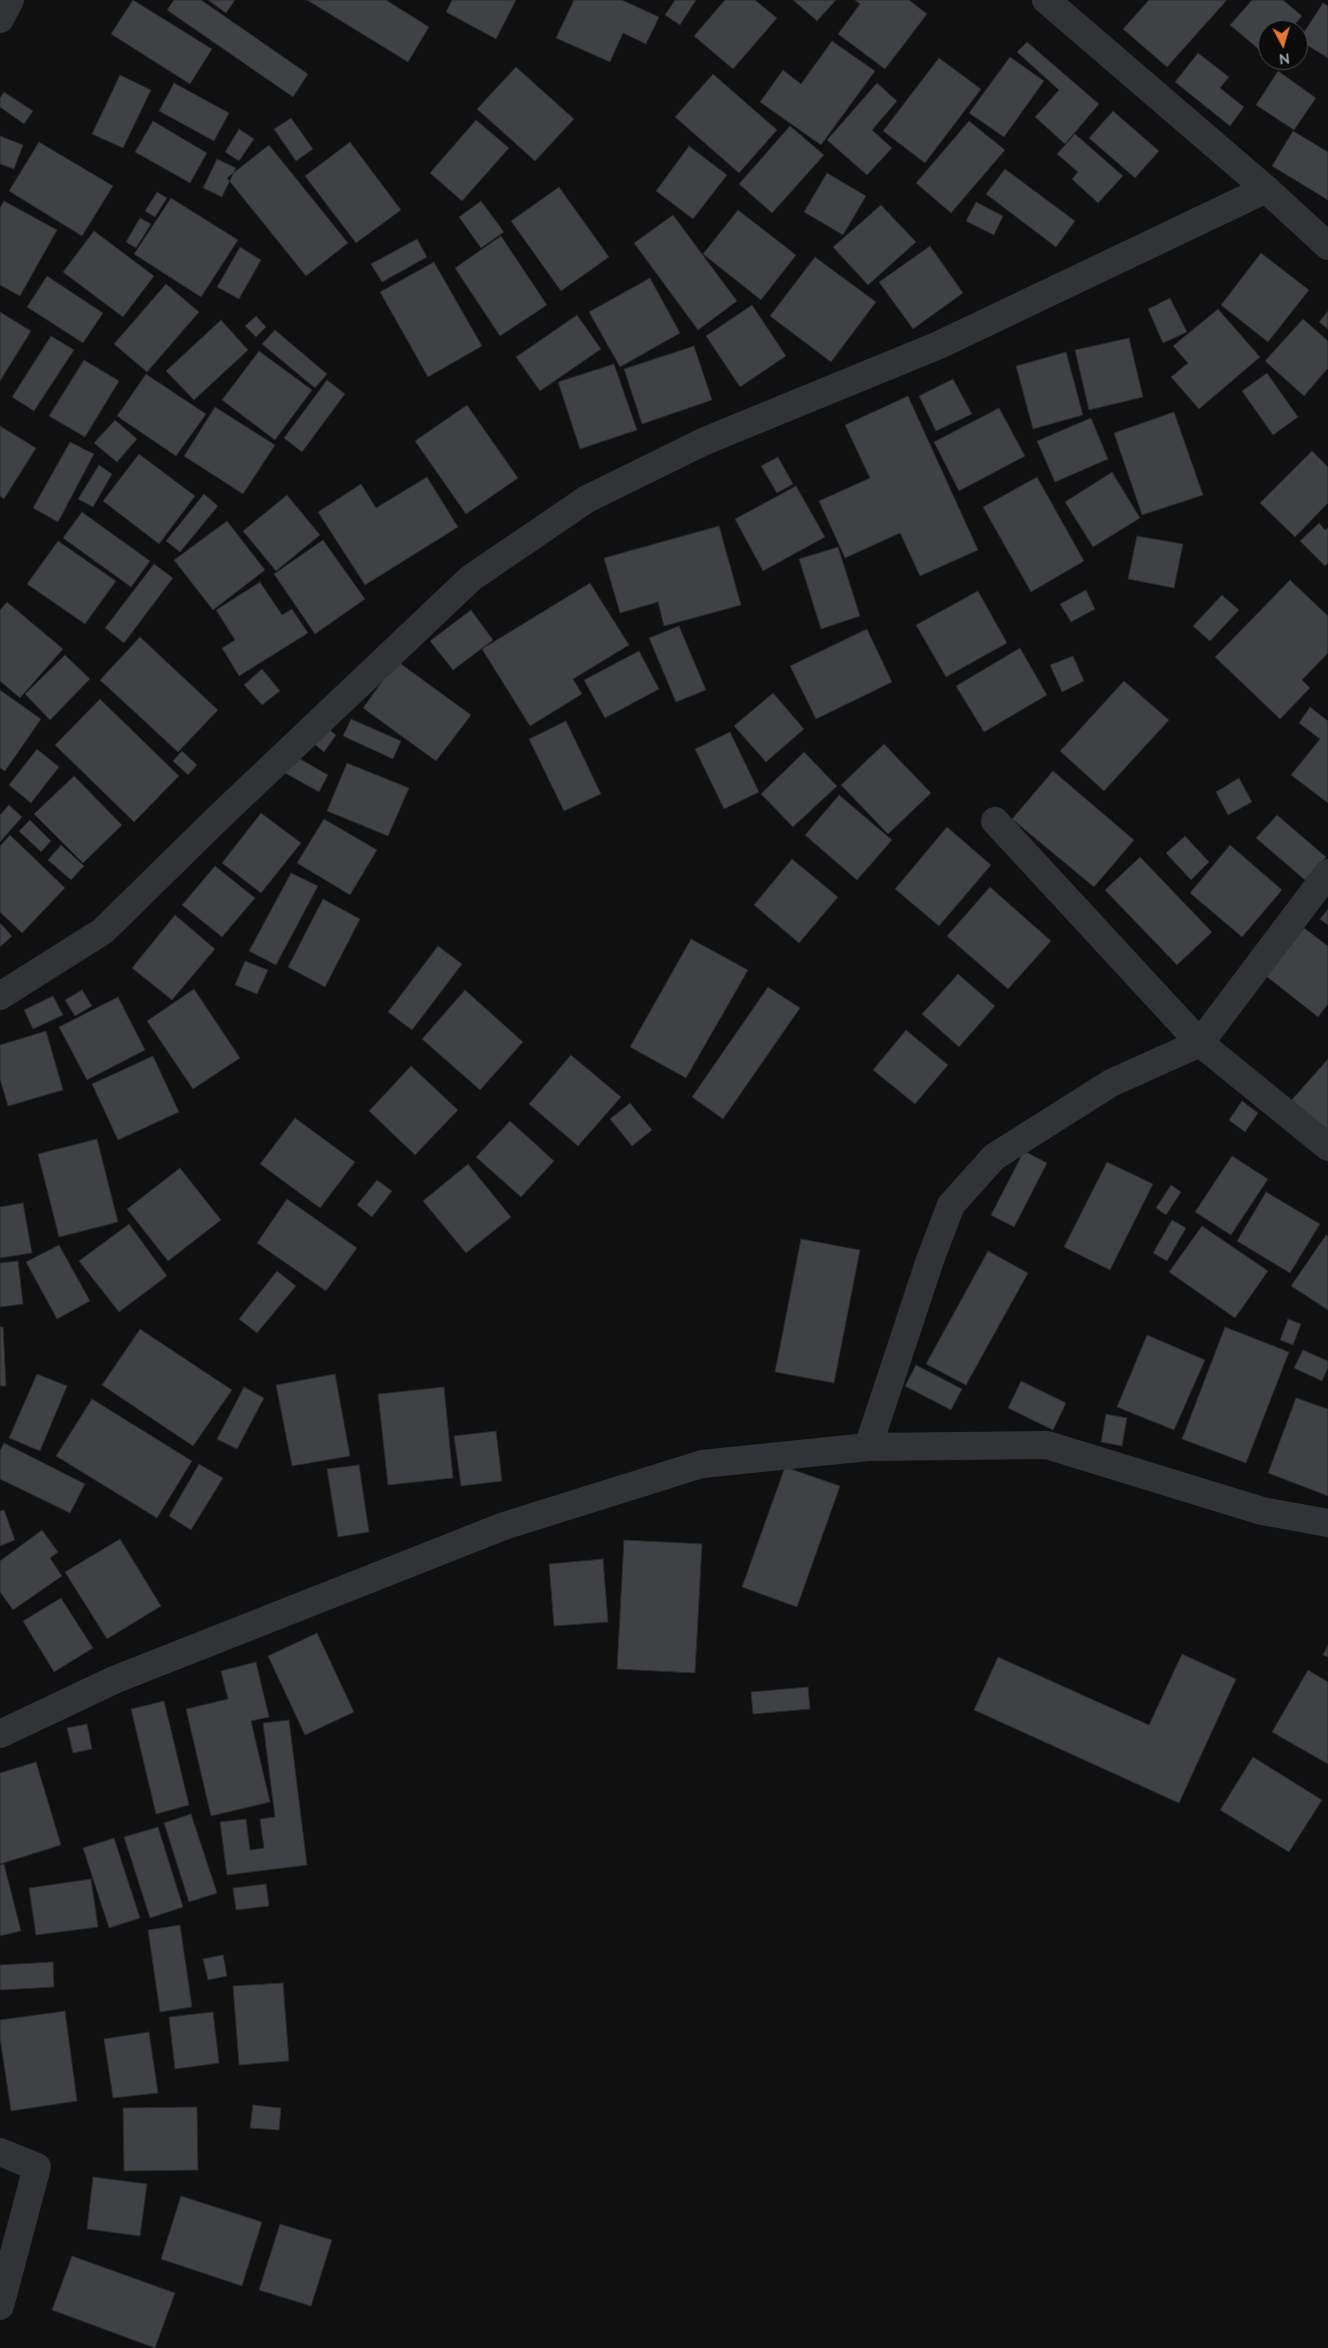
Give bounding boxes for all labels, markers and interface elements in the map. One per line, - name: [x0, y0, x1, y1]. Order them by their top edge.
- north arrow: [1258, 20, 1308, 70]
- text: N: [1278, 49, 1291, 68]

